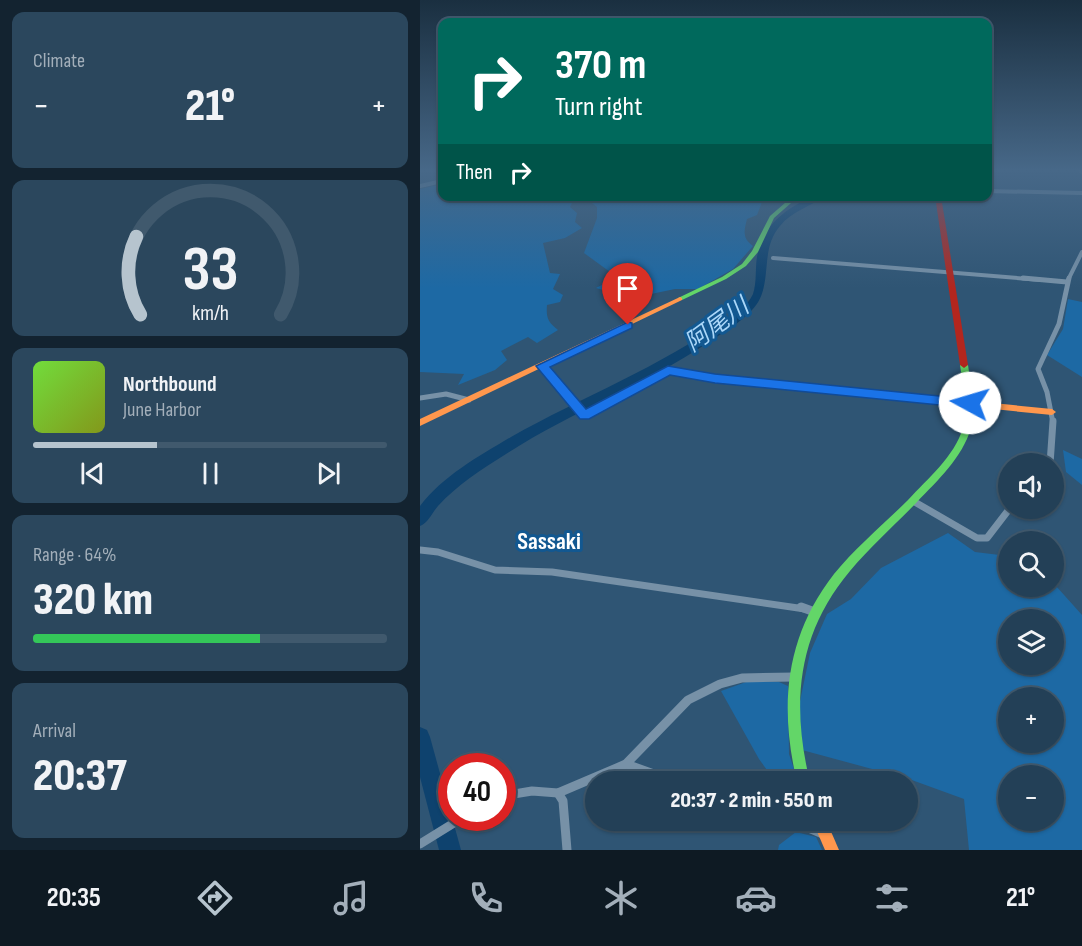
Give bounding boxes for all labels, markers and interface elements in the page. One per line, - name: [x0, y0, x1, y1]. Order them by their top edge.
- text: 370 m: [555, 40, 646, 91]
- icon: right: [456, 42, 534, 120]
- text: Climate: [33, 49, 85, 73]
- text: 21°: [185, 79, 235, 134]
- text: −: [33, 86, 49, 126]
- text: +: [371, 86, 387, 126]
- text: Turn right: [555, 91, 642, 123]
- icon: right: [504, 156, 537, 189]
- text: Then: [456, 159, 492, 186]
- text: 33: [182, 233, 238, 308]
- pin: [602, 263, 653, 325]
- icon: arrive: [611, 272, 644, 305]
- water label: 阿尾川: [679, 290, 757, 358]
- text: km/h: [191, 301, 229, 326]
- text: Northbound: [123, 371, 217, 398]
- position arrow: [938, 371, 1002, 435]
- text: June Harbor: [123, 398, 201, 422]
- map controls: [998, 453, 1064, 831]
- button: sound: [998, 453, 1064, 519]
- icon: previous: [76, 457, 109, 490]
- icon: pause: [194, 457, 227, 490]
- icon: next: [312, 457, 345, 490]
- district label: Sassaki: [517, 527, 581, 556]
- button: search: [998, 531, 1064, 597]
- text: Range · 64%: [33, 543, 116, 567]
- text: 320 km: [33, 573, 153, 628]
- button: layers: [998, 609, 1064, 675]
- button: +: [998, 687, 1064, 753]
- text: Arrival: [33, 719, 76, 743]
- text: 20:37: [33, 749, 127, 804]
- speed limit sign: 40: [438, 753, 516, 831]
- button: −: [998, 765, 1064, 831]
- text: 20:37 · 2 min · 550 m: [670, 787, 833, 814]
- icon: directions: [194, 877, 236, 919]
- icon: music: [330, 877, 372, 919]
- icon: phone: [465, 877, 507, 919]
- icon: climate: [600, 877, 642, 919]
- icon: car: [735, 877, 777, 919]
- icon: filters: [871, 877, 913, 919]
- text: 20:35: [47, 882, 101, 914]
- text: 21°: [1006, 882, 1035, 914]

